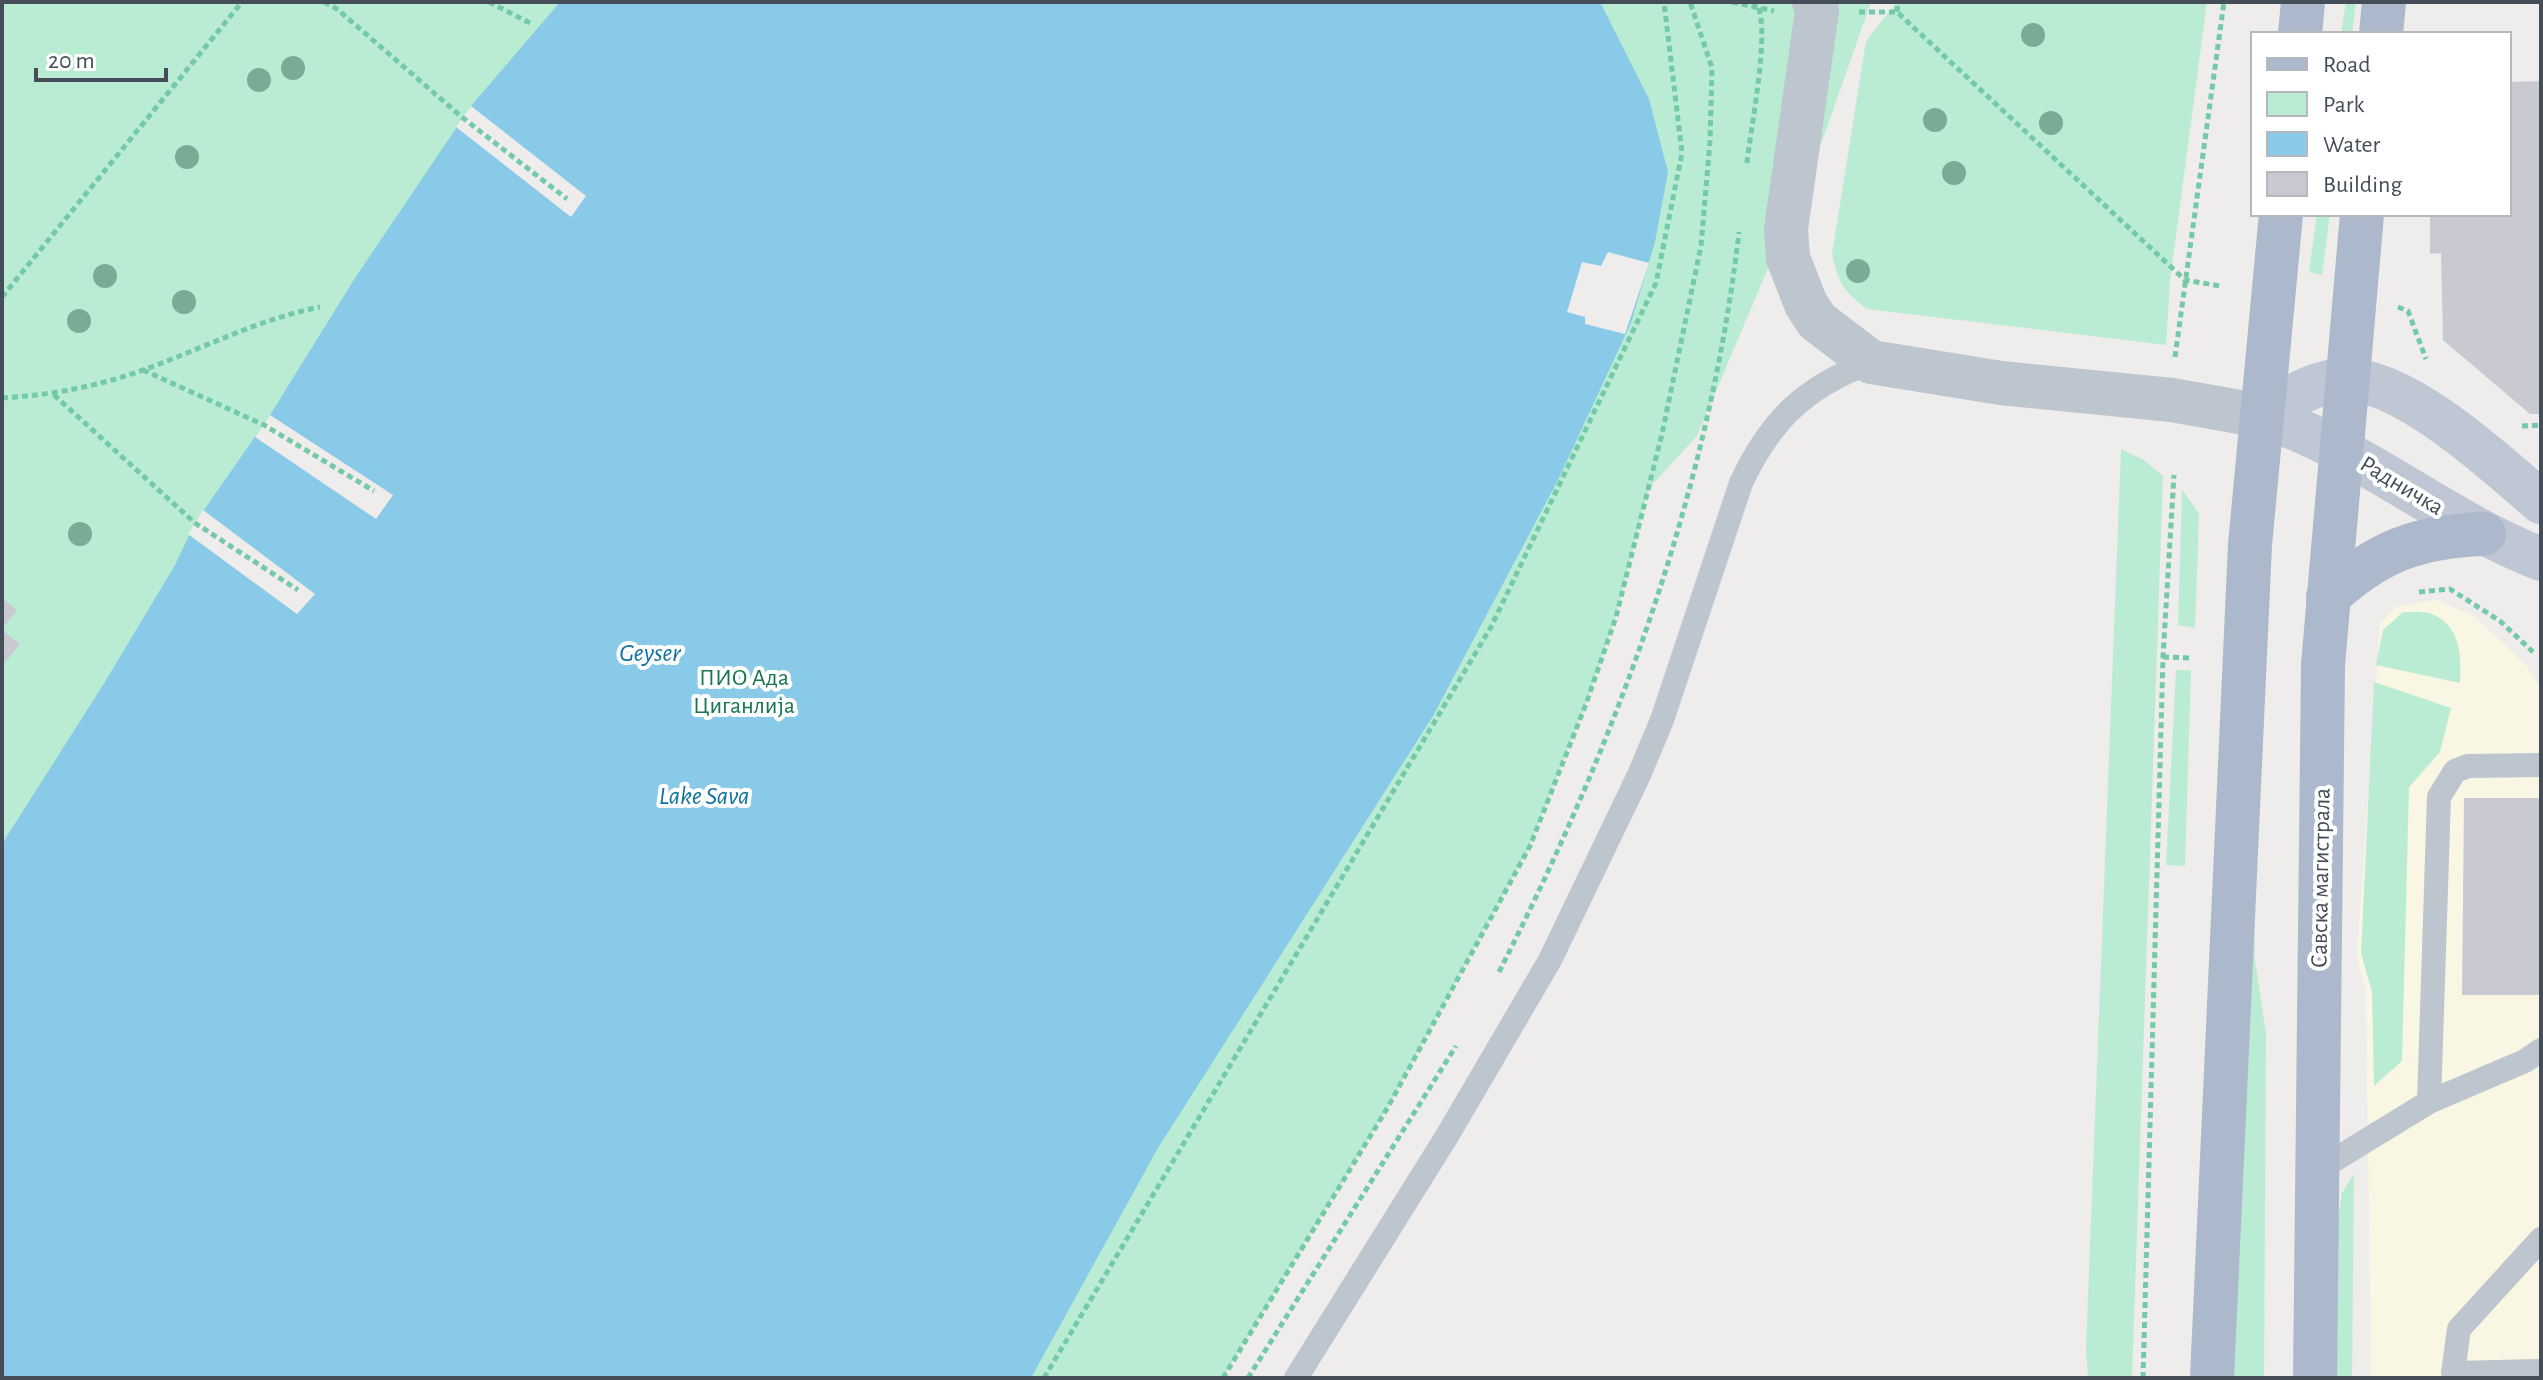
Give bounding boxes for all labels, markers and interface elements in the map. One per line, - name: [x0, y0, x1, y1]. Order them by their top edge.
- scale bar: [36, 32, 166, 82]
- legend: [2251, 32, 2511, 216]
- text: 20 m: [48, 49, 95, 73]
- text: Road: [2323, 53, 2371, 77]
- text: Park: [2323, 93, 2364, 117]
- text: Water: [2323, 133, 2381, 157]
- text: Building: [2323, 173, 2402, 197]
- street label: Радничка: [2356, 452, 2447, 520]
- water label: Geyser: [619, 640, 682, 666]
- park label: ПИО Ада Циганлија: [693, 666, 795, 718]
- water label: Lake Sava: [659, 783, 749, 809]
- street label: Савска магистрала: [2307, 788, 2335, 968]

